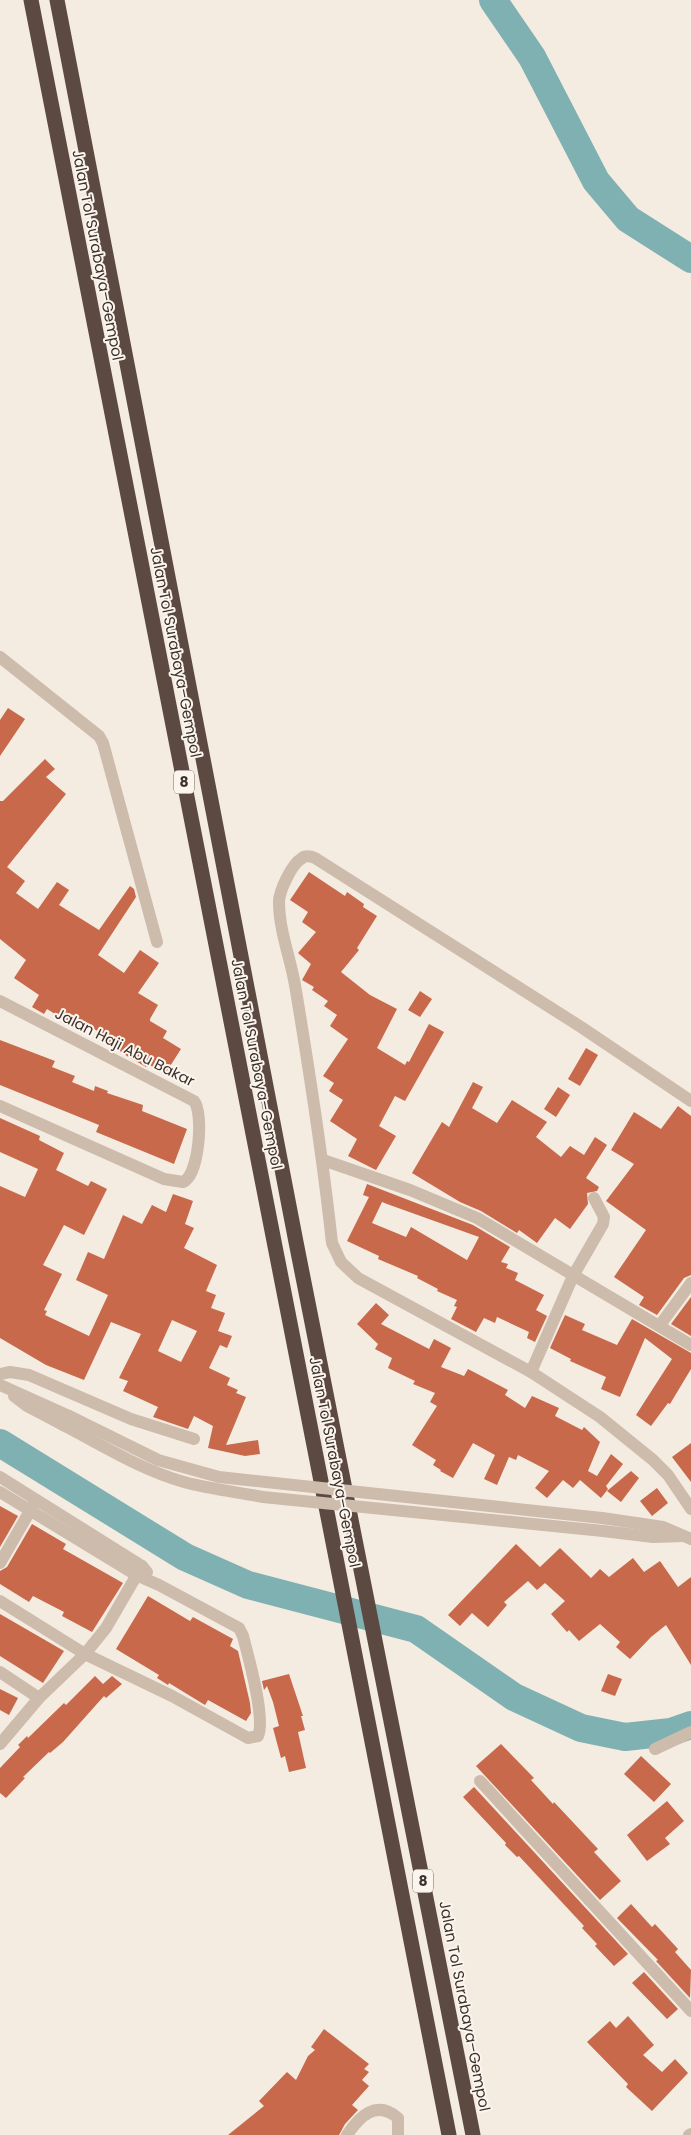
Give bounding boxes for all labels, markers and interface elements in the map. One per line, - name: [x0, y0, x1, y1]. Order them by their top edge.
- street label: Jalan Tol Surabaya–Gempol: [67, 148, 129, 362]
- street label: Jalan Tol Surabaya–Gempol: [145, 545, 207, 759]
- road number: 8: [174, 770, 194, 794]
- street label: Jalan Tol Surabaya–Gempol: [226, 957, 288, 1171]
- street label: Jalan Haji Abu Bakar: [52, 1003, 199, 1092]
- street label: Jalan Tol Surabaya–Gempol: [304, 1355, 366, 1569]
- road number: 8: [413, 1870, 433, 1892]
- street label: Jalan Tol Surabaya–Gempol: [434, 1899, 496, 2113]

